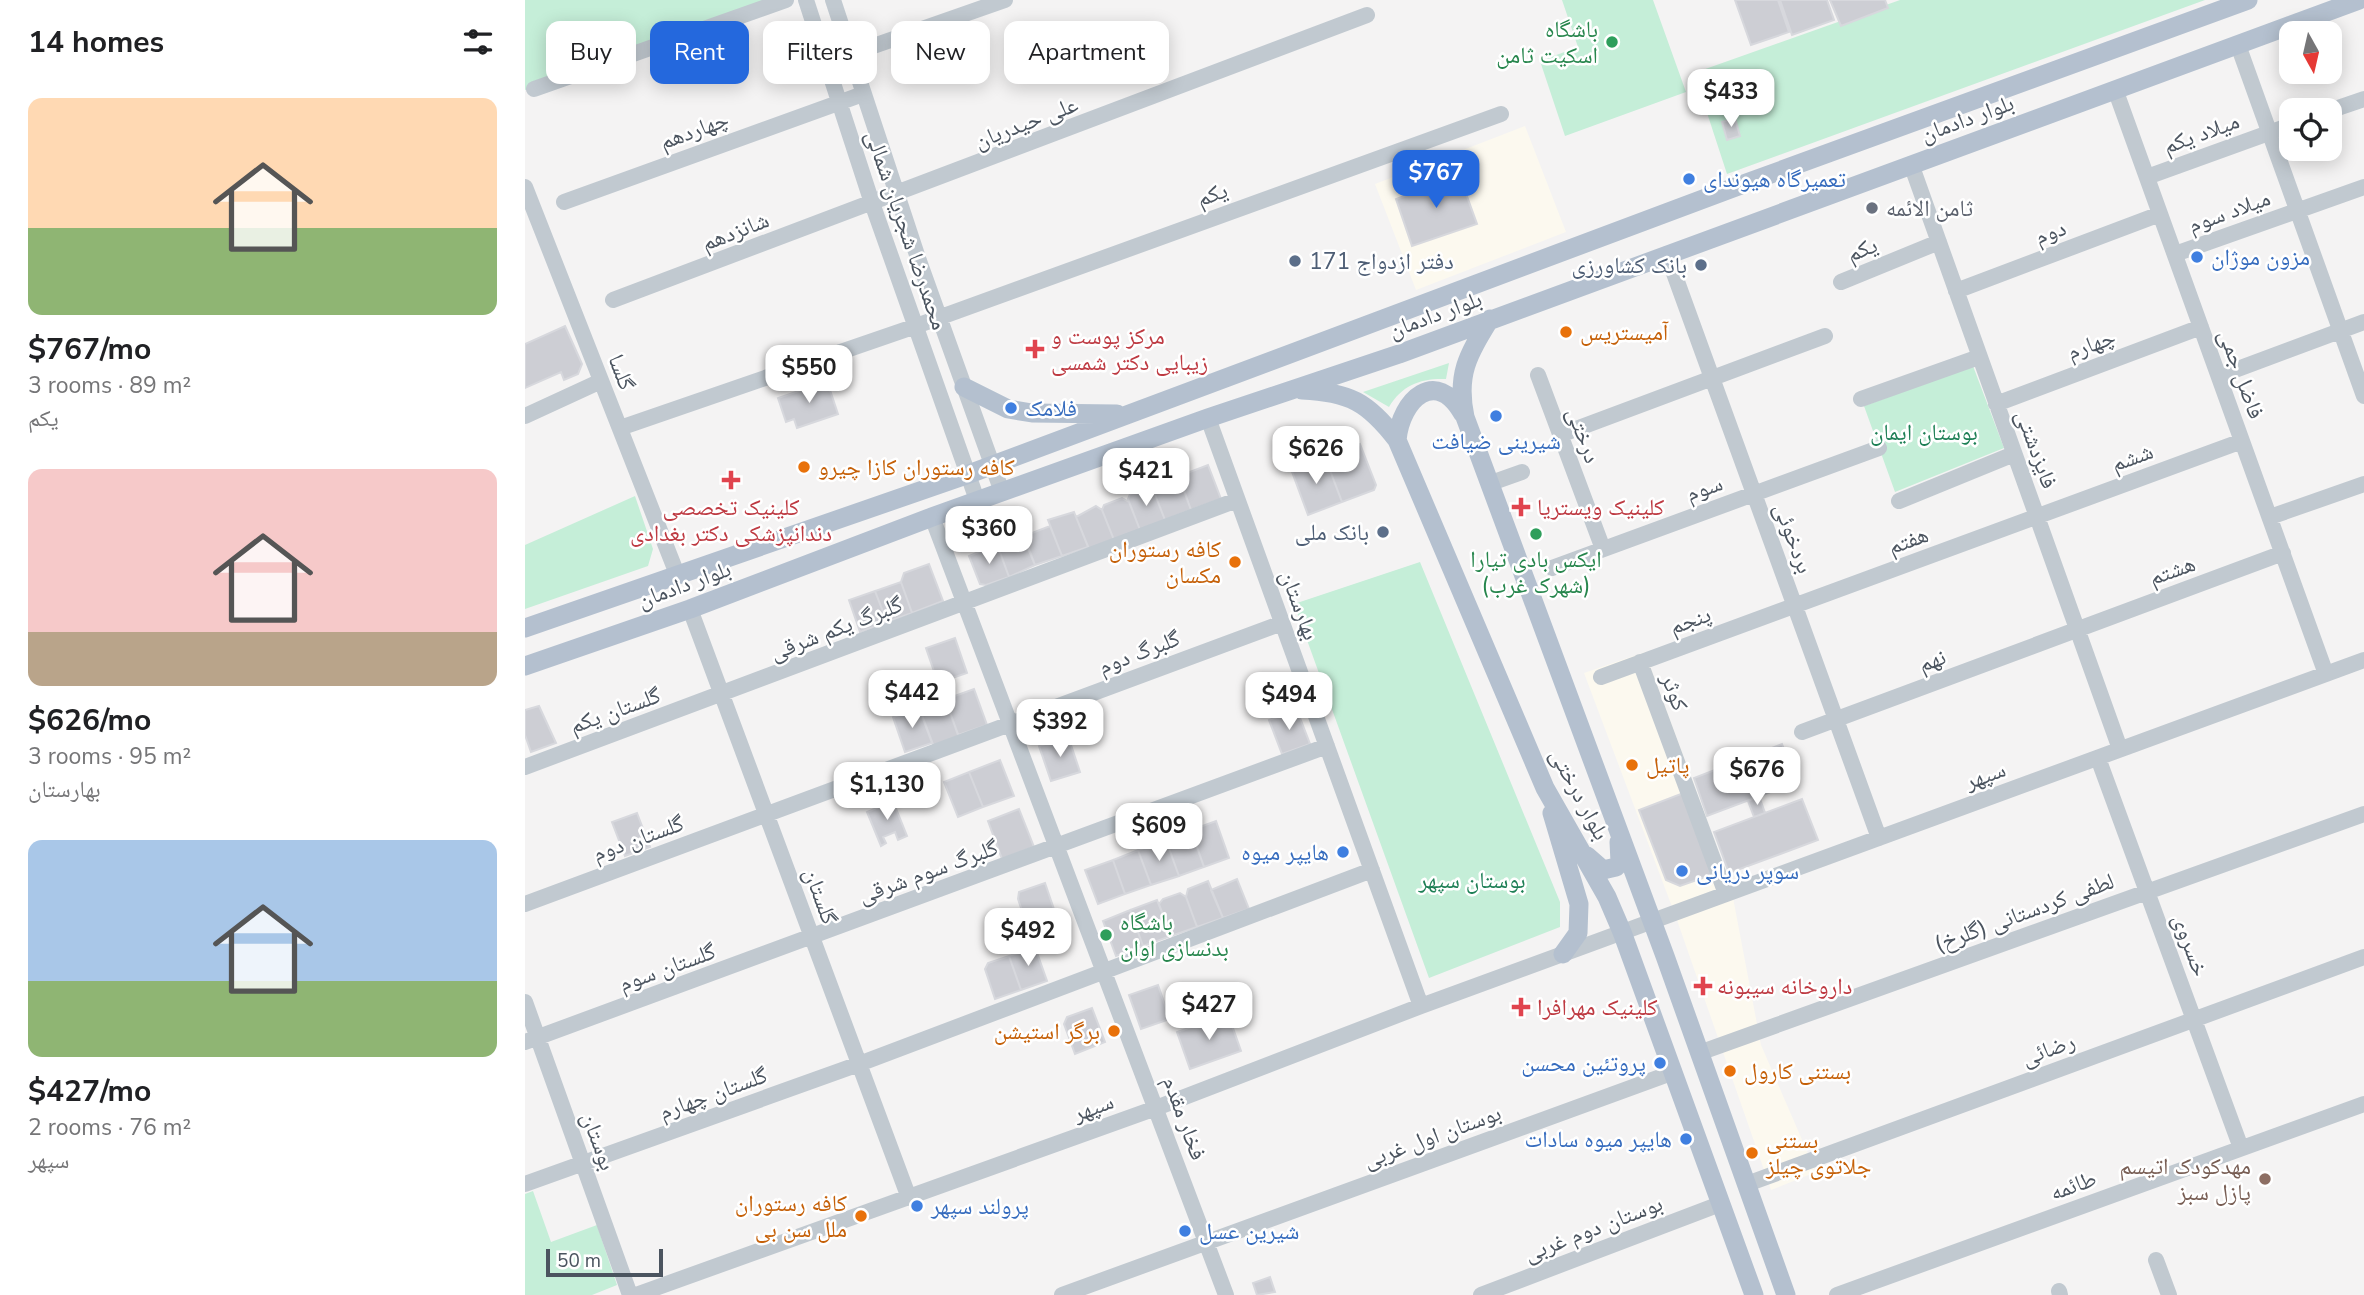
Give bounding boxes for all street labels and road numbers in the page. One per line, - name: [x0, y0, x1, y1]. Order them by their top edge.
- street label: بلوار دادمان: [1916, 87, 2018, 150]
- street label: علی حیدریان: [970, 88, 1083, 156]
- street label: چهاردهم: [655, 104, 733, 157]
- street label: میلاد یکم: [2159, 105, 2244, 162]
- street label: محمدرضا شجریان شمالی: [858, 126, 955, 334]
- street label: یکم: [1192, 175, 1232, 214]
- street label: میلاد سوم: [2184, 182, 2275, 241]
- street label: شانزدهم: [697, 204, 773, 258]
- street label: دوم: [2030, 212, 2070, 253]
- street label: یکم: [1842, 229, 1882, 270]
- street label: بلوار دادمان: [1384, 283, 1486, 346]
- street label: چهارم: [2063, 321, 2120, 367]
- street label: فاضل جمی: [2211, 325, 2272, 423]
- street label: گلسا: [601, 350, 643, 395]
- street label: درختی: [1559, 403, 1608, 467]
- street label: فایزدشتی: [2008, 406, 2065, 493]
- street label: ششم: [2107, 436, 2157, 479]
- street label: سوم: [1681, 468, 1727, 509]
- street label: بردخوئی: [1767, 499, 1821, 578]
- street label: هفتم: [1884, 519, 1933, 562]
- street label: هشتم: [2145, 548, 2200, 593]
- street label: بلوار دادمان: [633, 553, 735, 616]
- street label: بهارستان: [1273, 566, 1326, 645]
- street label: گلبرگ یکم شرقی: [765, 589, 908, 668]
- street label: پنجم: [1665, 599, 1715, 642]
- street label: گلبرگ دوم: [1094, 623, 1185, 682]
- street label: نهم: [1914, 641, 1950, 680]
- street label: کوثر: [1653, 668, 1696, 716]
- street label: گلستان یکم: [565, 680, 665, 741]
- street label: بلوار درختی: [1542, 743, 1617, 846]
- street label: سپهر: [1959, 754, 2010, 797]
- street label: گلستان دوم: [588, 807, 689, 869]
- street label: گلبرگ سوم شرقی: [854, 832, 1003, 911]
- street label: گلستان: [796, 864, 845, 929]
- street label: لطفی کردستانی (گلرخ): [1930, 866, 2118, 959]
- street label: خسروی: [2165, 910, 2216, 981]
- street label: گلستان سوم: [614, 935, 720, 999]
- street label: رضائی: [2017, 1026, 2079, 1073]
- street label: گلستان چهارم: [655, 1059, 772, 1127]
- street label: فخار مقدم: [1155, 1072, 1214, 1164]
- street label: سپهر: [1067, 1086, 1118, 1129]
- street label: بوستان اول غربی: [1359, 1097, 1505, 1176]
- street label: بوستان: [574, 1108, 623, 1175]
- street label: طائمه: [2046, 1163, 2101, 1208]
- street label: بوستان دوم غربی: [1519, 1188, 1667, 1269]

